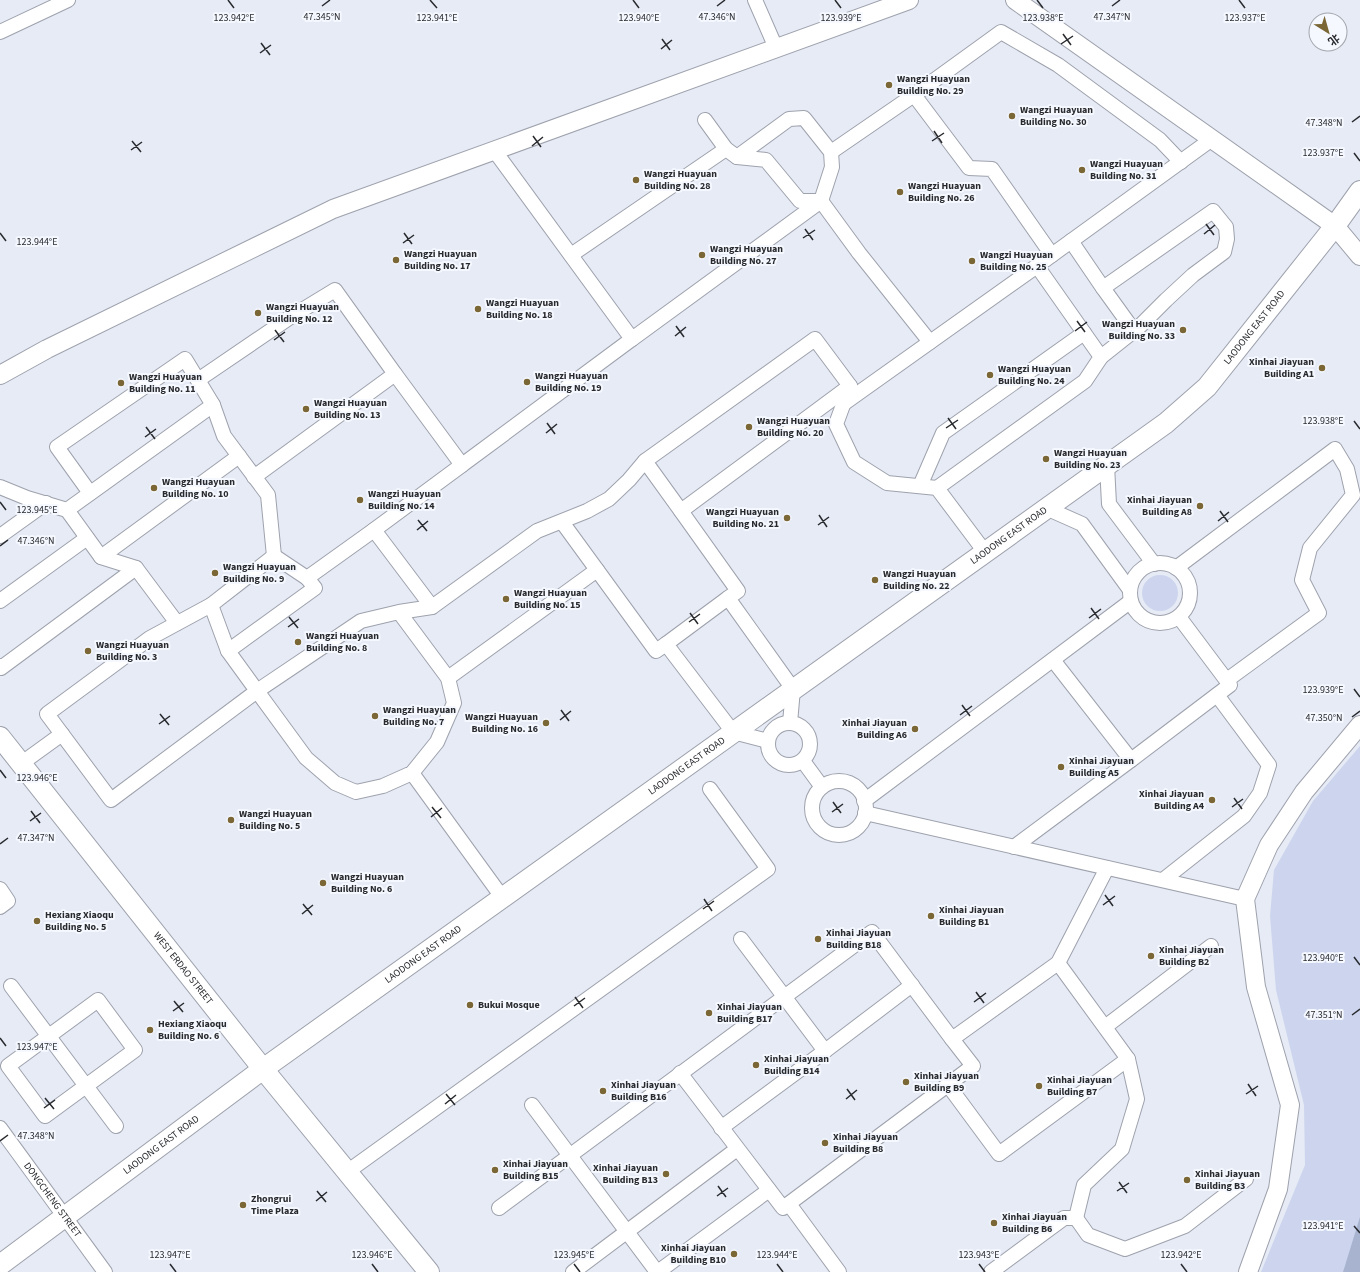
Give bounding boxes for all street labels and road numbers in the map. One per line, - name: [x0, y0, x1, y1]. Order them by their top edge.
- street label: LAODONG EAST ROAD: [1220, 287, 1288, 368]
- street label: LAODONG EAST ROAD: [968, 503, 1050, 568]
- street label: LAODONG EAST ROAD: [645, 734, 728, 798]
- street label: LAODONG EAST ROAD: [382, 922, 464, 987]
- street label: WEST ERDAO STREET: [150, 929, 217, 1008]
- street label: LAODONG EAST ROAD: [120, 1112, 202, 1178]
- street label: DONGCHENG STREET: [20, 1160, 85, 1241]

